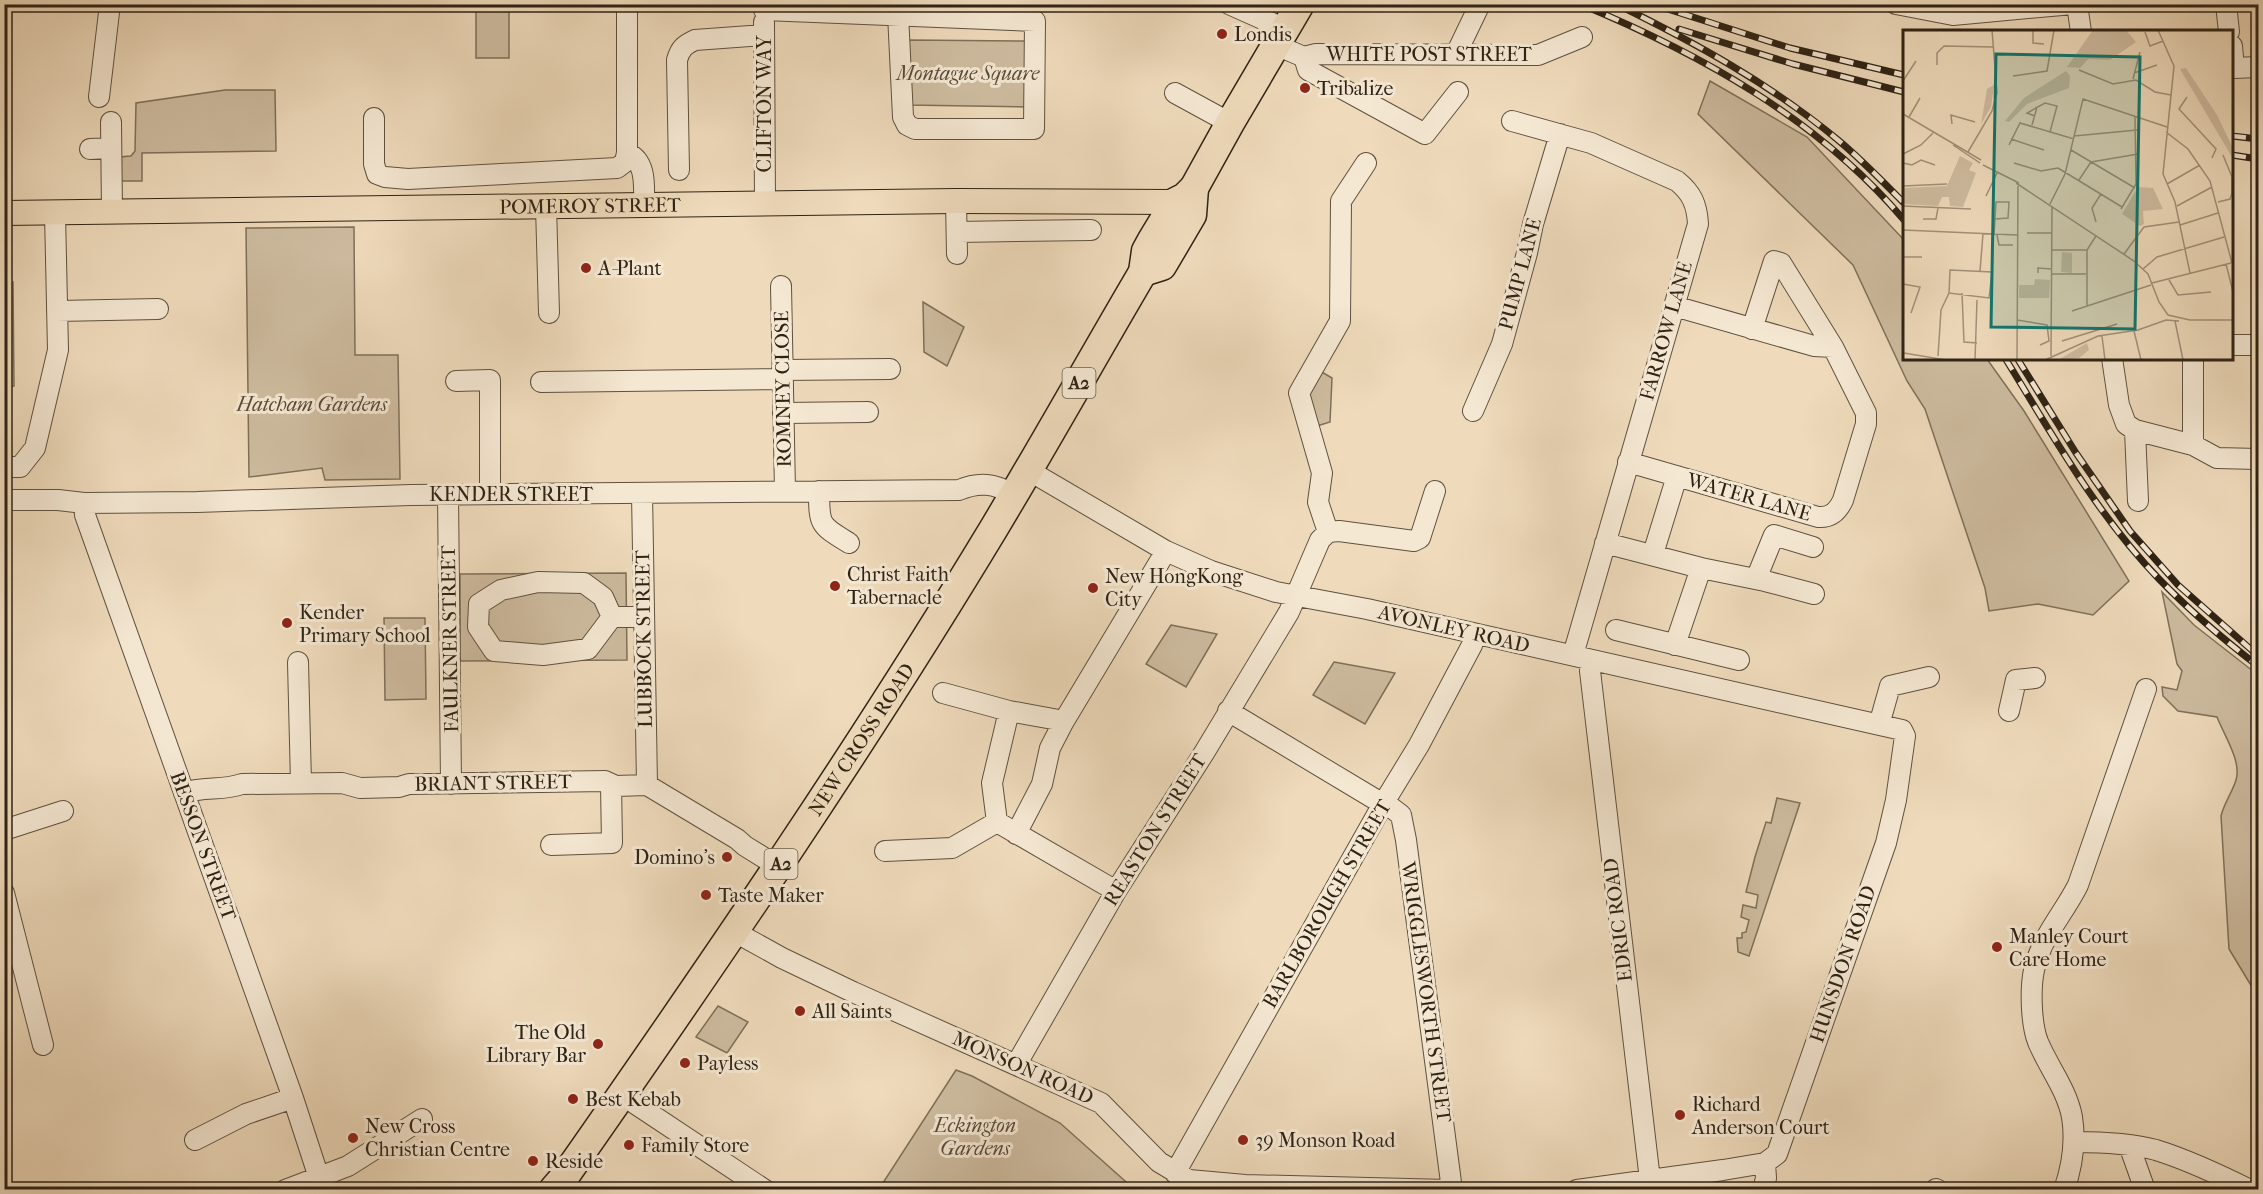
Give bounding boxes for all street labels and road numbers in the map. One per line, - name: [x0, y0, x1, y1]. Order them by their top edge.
- street label: CLIFTON WAY: [753, 34, 776, 173]
- street label: WHITE POST STREET: [1325, 43, 1532, 66]
- street label: POMEROY STREET: [499, 193, 681, 218]
- street label: PUMP LANE: [1494, 215, 1546, 333]
- street label: FARROW LANE: [1635, 259, 1697, 403]
- street label: ROMNEY CLOSE: [770, 310, 796, 468]
- road number: A2: [1062, 368, 1096, 398]
- street label: WATER LANE: [1683, 468, 1814, 526]
- street label: KENDER STREET: [429, 483, 594, 506]
- street label: FAULKNER STREET: [437, 545, 463, 733]
- street label: LUBBOCK STREET: [631, 550, 657, 728]
- street label: AVONLEY ROAD: [1375, 600, 1532, 658]
- street label: NEW CROSS ROAD: [803, 659, 919, 820]
- street label: REASTON STREET: [1099, 749, 1211, 910]
- street label: BESSON STREET: [165, 768, 241, 924]
- street label: BRIANT STREET: [414, 770, 572, 796]
- street label: BARLBOROUGH STREET: [1258, 795, 1396, 1012]
- road number: A2: [764, 849, 798, 879]
- street label: EDRIC ROAD: [1599, 857, 1637, 983]
- street label: WRIGGLESWORTH STREET: [1396, 859, 1456, 1124]
- street label: HUNSDON ROAD: [1805, 882, 1881, 1046]
- street label: MONSON ROAD: [949, 1027, 1097, 1109]

